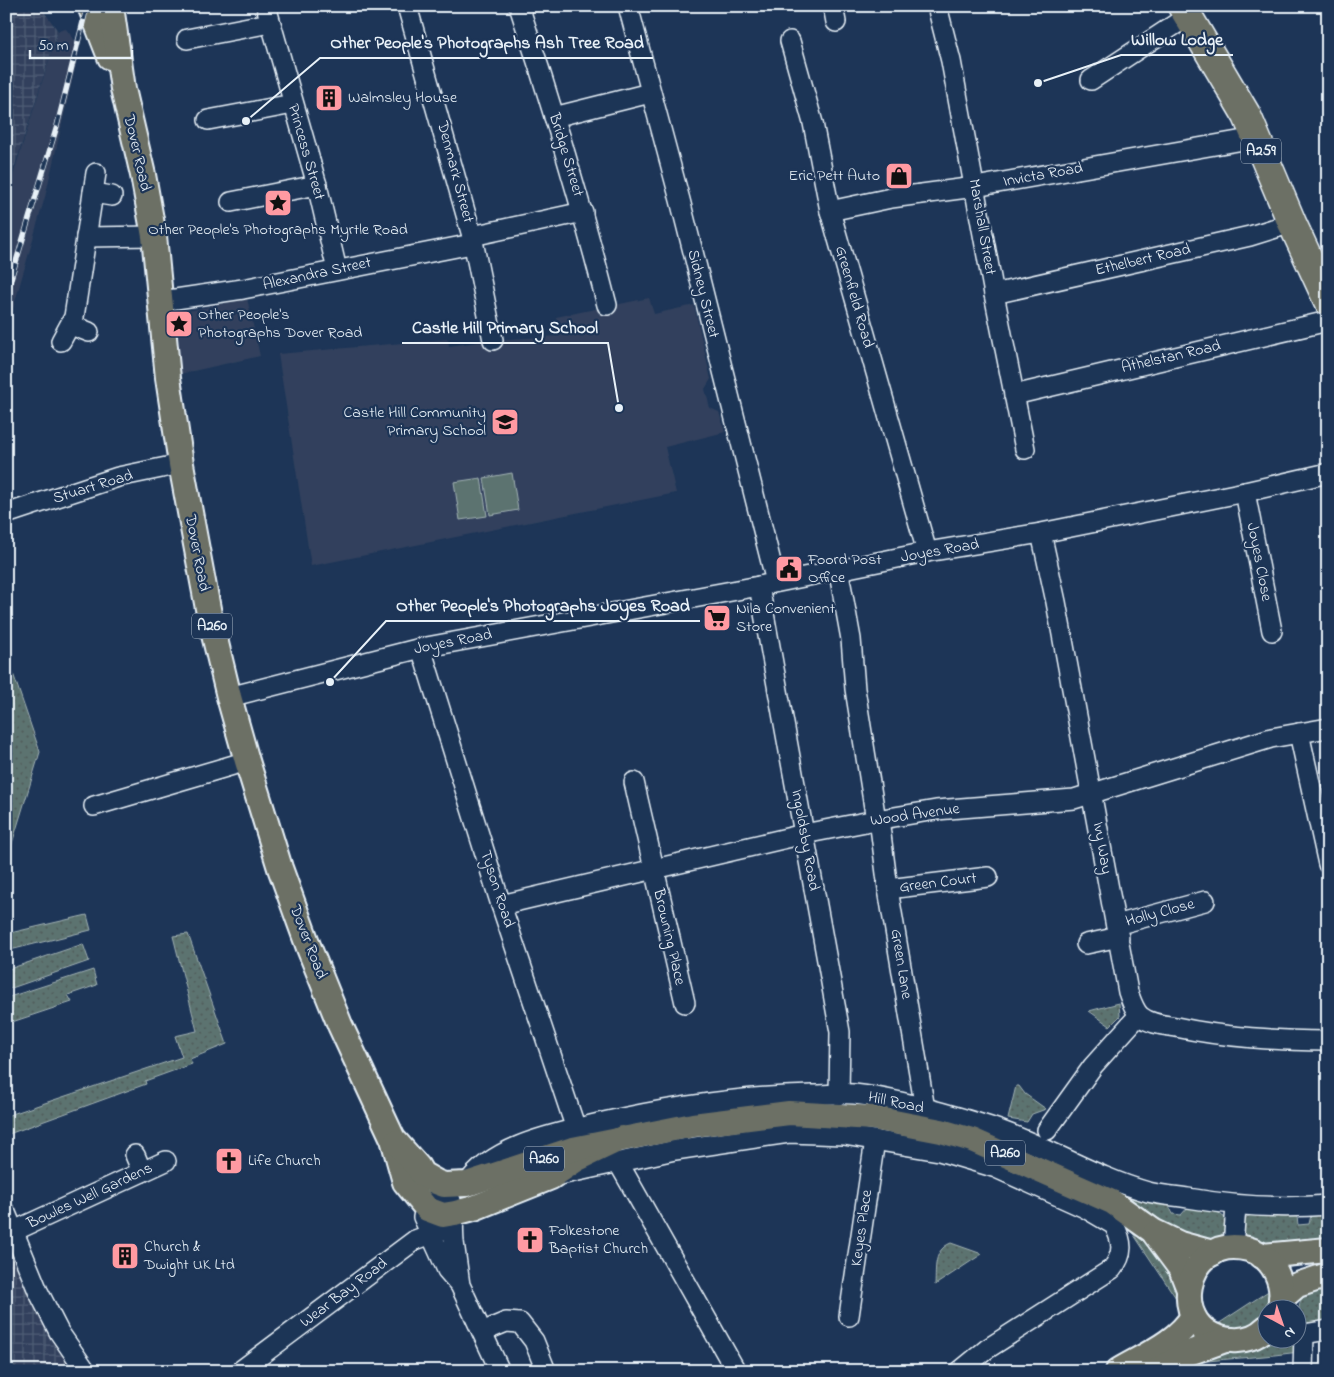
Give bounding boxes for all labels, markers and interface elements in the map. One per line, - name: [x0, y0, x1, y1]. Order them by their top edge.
- callout: Willow Lodge: [1121, 22, 1233, 55]
- callout: Other People's Photographs Ash Tree Road: [320, 25, 653, 58]
- scale bar: [30, 28, 132, 60]
- text: Willow Lodge: [1131, 28, 1224, 55]
- text: Other People's Photographs Ash Tree Road: [330, 31, 645, 58]
- text: 50 m: [38, 35, 69, 57]
- building icon: Walmsley House: [314, 83, 344, 113]
- place label: Walmsley House: [348, 86, 458, 110]
- street label: Princess Street: [281, 101, 331, 203]
- street label: Bridge Street: [542, 109, 590, 200]
- street label: Dover Road: [116, 111, 157, 194]
- street label: Denmark Street: [430, 118, 480, 226]
- road number: A259: [1241, 138, 1281, 164]
- street label: Invicta Road: [1001, 156, 1085, 194]
- shop icon: Eric Pett Auto: [884, 161, 914, 191]
- place label: Eric Pett Auto: [788, 164, 880, 188]
- street label: Marshall Street: [962, 177, 1002, 278]
- place icon: Other People's Photographs Myrtle Road: [263, 188, 293, 218]
- place label: Other People's Photographs Myrtle Road: [148, 218, 408, 242]
- street label: Ethelbert Road: [1093, 237, 1193, 283]
- street label: Greenfield Road: [828, 243, 880, 351]
- street label: Sidney Street: [680, 247, 726, 341]
- street label: Alexandra Street: [261, 251, 374, 297]
- place label: Other People's Photographs Dover Road: [198, 303, 362, 345]
- place icon: Other People's Photographs Dover Road: [164, 309, 194, 339]
- callout: Castle Hill Primary School: [402, 310, 608, 343]
- text: Castle Hill Primary School: [412, 316, 598, 343]
- street label: Athelstan Road: [1119, 334, 1223, 380]
- place label: Castle Hill Community Primary School: [344, 401, 486, 443]
- school or university icon: Castle Hill Community Primary School: [490, 407, 520, 437]
- street label: Stuart Road: [50, 463, 136, 511]
- street label: Dover Road: [178, 512, 216, 593]
- street label: Joyes Close: [1240, 521, 1279, 604]
- street label: Joyes Road: [899, 532, 981, 570]
- place label: Foord Post Office: [807, 548, 882, 590]
- public building icon: Foord Post Office: [774, 554, 804, 584]
- callout: Other People's Photographs Joyes Road: [386, 588, 700, 621]
- text: Other People's Photographs Joyes Road: [396, 594, 691, 621]
- place label: Nila Convenient Store: [736, 597, 836, 639]
- supermarket icon: Nila Convenient Store: [702, 603, 732, 633]
- road number: A260: [192, 614, 232, 638]
- street label: Joyes Road: [412, 623, 494, 661]
- street label: Ingoldsby Road: [784, 787, 826, 893]
- street label: Wood Avenue: [869, 797, 962, 833]
- street label: Ivy Way: [1086, 820, 1118, 876]
- street label: Tyson Road: [473, 847, 521, 931]
- street label: Green Court: [898, 866, 979, 900]
- street label: Browning Place: [646, 885, 692, 988]
- street label: Holly Close: [1123, 892, 1198, 934]
- street label: Dover Road: [283, 901, 333, 983]
- street label: Green Lane: [884, 927, 919, 1002]
- street label: Hill Road: [866, 1085, 926, 1121]
- road number: A260: [985, 1140, 1025, 1166]
- church icon: Life Church: [214, 1146, 244, 1176]
- road number: A260: [524, 1146, 564, 1172]
- place label: Life Church: [248, 1149, 321, 1173]
- street label: Bowles Well Gardens: [22, 1156, 157, 1236]
- street label: Keyes Place: [845, 1187, 879, 1268]
- place label: Folkestone Baptist Church: [548, 1219, 648, 1261]
- church icon: Folkestone Baptist Church: [515, 1225, 545, 1255]
- place label: Church & Dwight UK Ltd: [143, 1235, 235, 1277]
- building icon: Church & Dwight UK Ltd: [110, 1241, 140, 1271]
- street label: Wear Bay Road: [295, 1252, 393, 1334]
- north arrow: [1256, 1300, 1306, 1350]
- text: N: [1279, 1322, 1300, 1344]

